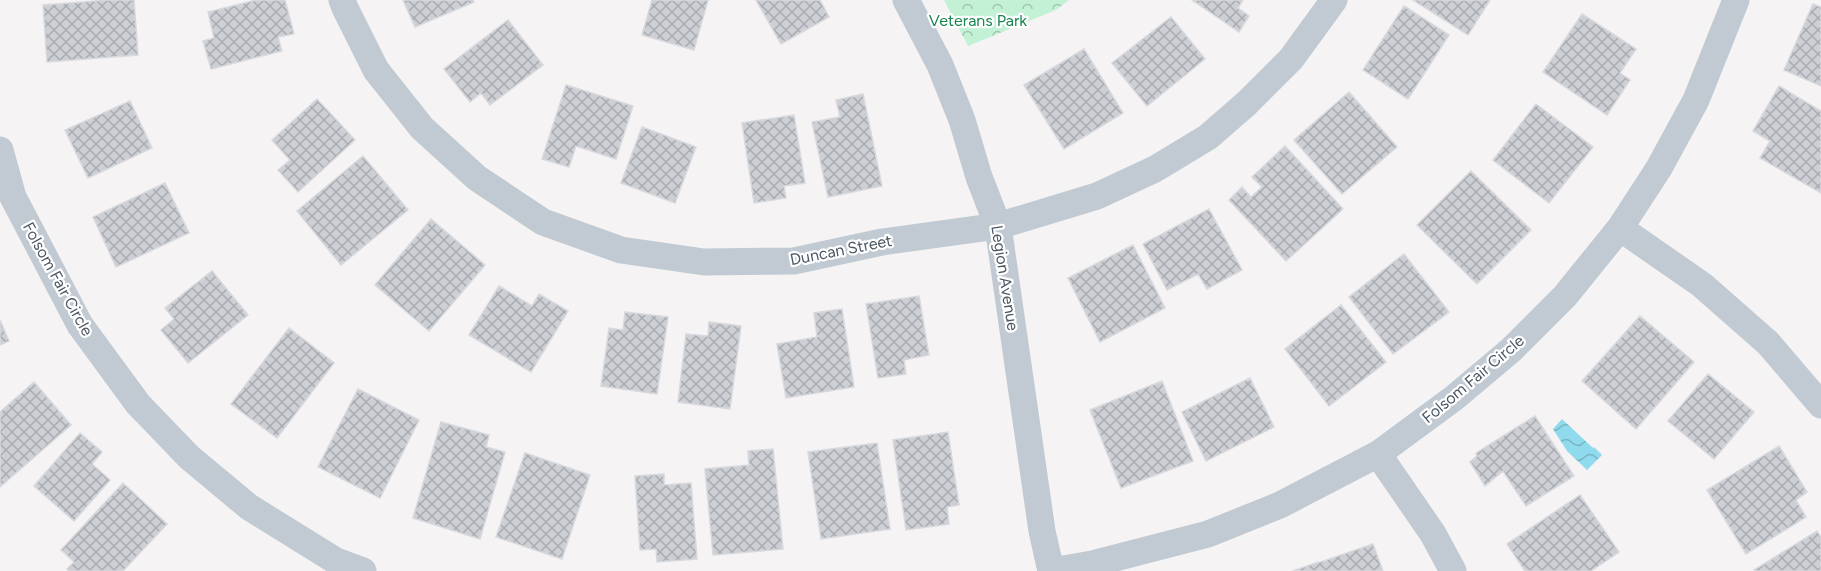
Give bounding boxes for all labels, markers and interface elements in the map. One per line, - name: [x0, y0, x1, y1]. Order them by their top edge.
- park label: Veterans Park: [929, 11, 1027, 30]
- street label: Folsom Fair Circle: [19, 219, 97, 339]
- street label: Legion Avenue: [987, 224, 1023, 332]
- street label: Duncan Street: [788, 231, 894, 269]
- street label: Folsom Fair Circle: [1418, 331, 1528, 427]

